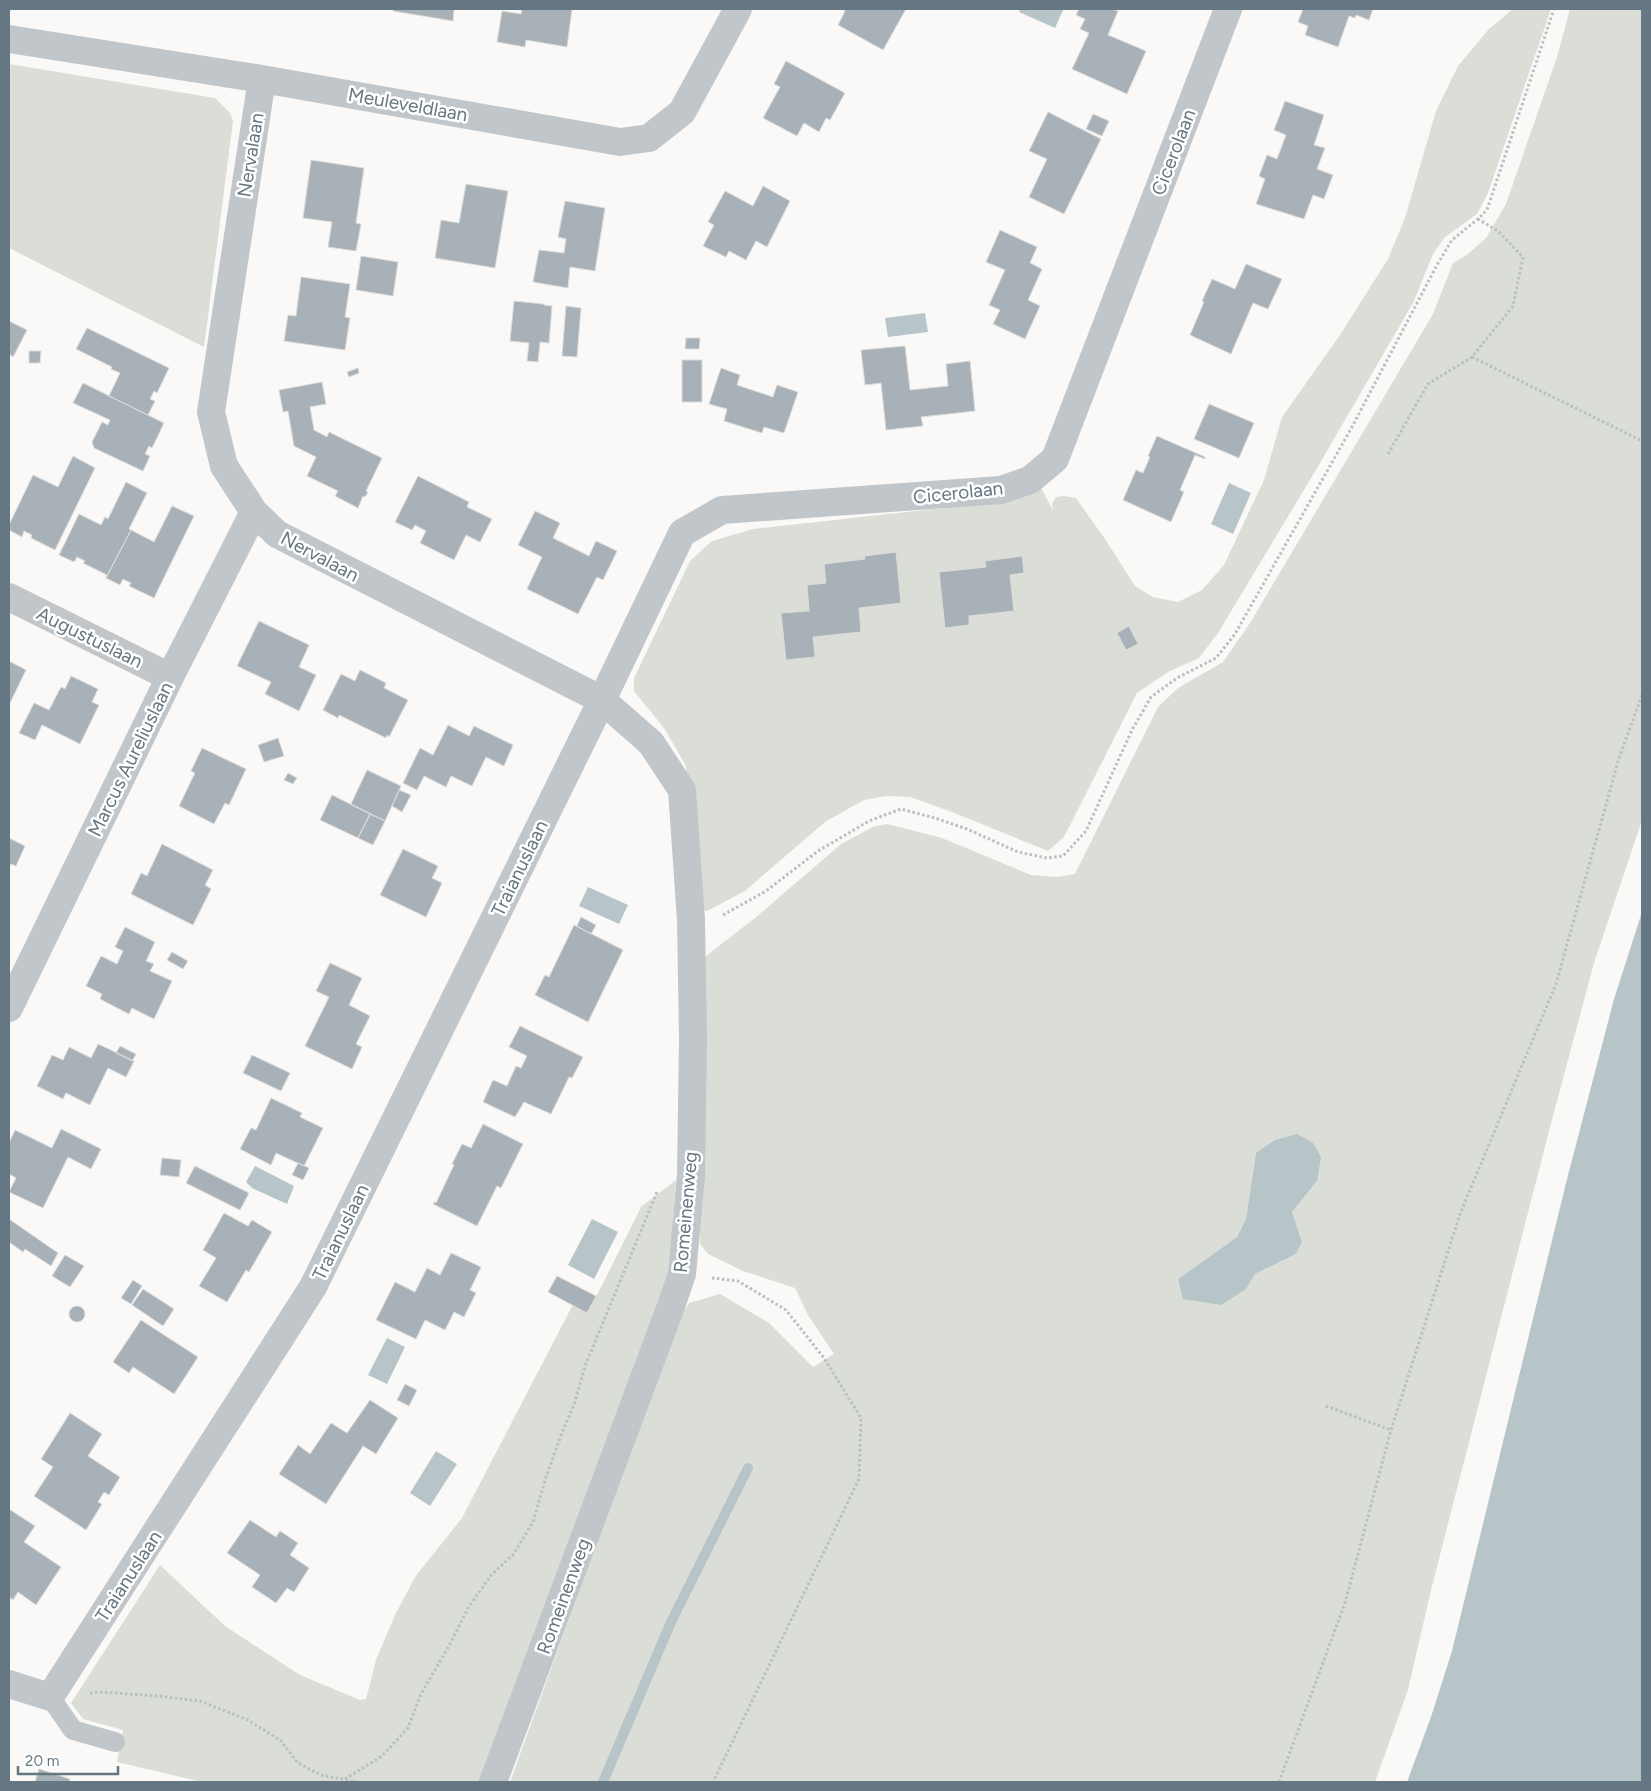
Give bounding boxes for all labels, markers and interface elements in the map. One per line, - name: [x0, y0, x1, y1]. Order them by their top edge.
- street label: Meuleveldlaan: [346, 83, 469, 126]
- street label: Cicerolaan: [1147, 106, 1200, 198]
- street label: Nervalaan: [232, 111, 269, 199]
- street label: Cicerolaan: [912, 476, 1004, 509]
- street label: Nervalaan: [277, 526, 363, 587]
- street label: Augustuslaan: [33, 602, 146, 673]
- street label: Marcus Aureliuslaan: [83, 678, 178, 840]
- street label: Traianuslaan: [486, 816, 553, 920]
- street label: Romeinenweg: [669, 1151, 702, 1274]
- street label: Traianuslaan: [307, 1180, 374, 1284]
- street label: Traianuslaan: [90, 1526, 166, 1626]
- street label: Romeinenweg: [532, 1535, 595, 1657]
- scale bar: [18, 1744, 118, 1776]
- text: 20 m: [25, 1752, 59, 1770]

